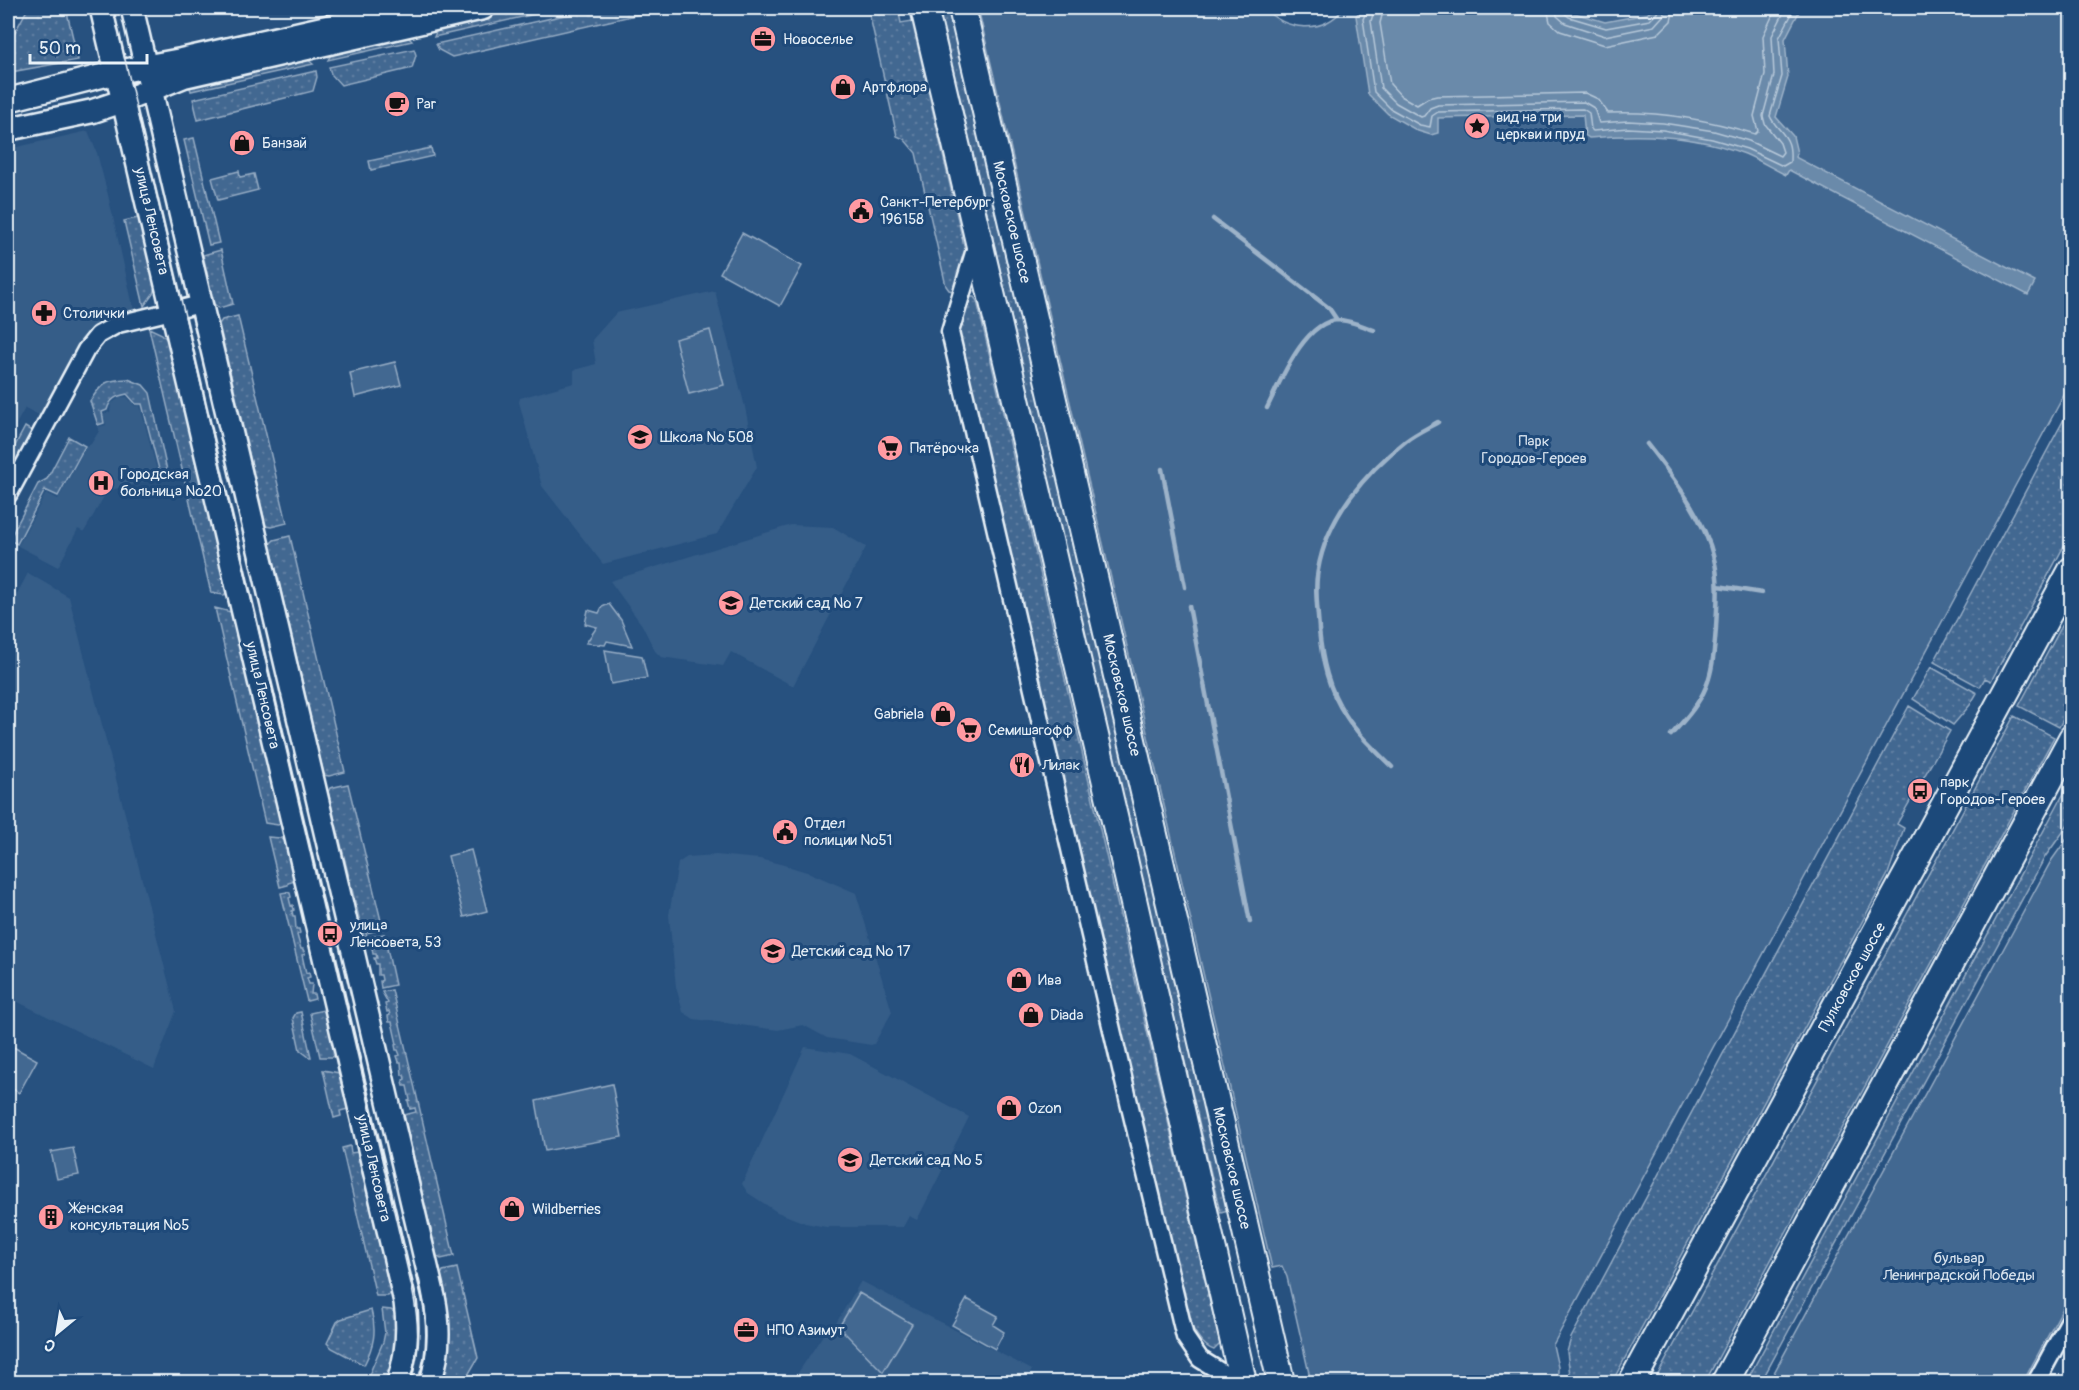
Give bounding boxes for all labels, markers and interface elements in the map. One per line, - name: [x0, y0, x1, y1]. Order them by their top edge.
- office icon: Новоселье: [748, 24, 778, 54]
- scale bar: [30, 27, 147, 65]
- place label: Новоселье: [783, 30, 854, 49]
- text: 50 m: [39, 37, 81, 60]
- shop icon: Артфлора: [828, 72, 858, 102]
- place label: Артфлора: [862, 78, 927, 97]
- cafe icon: Par: [382, 89, 412, 119]
- place label: Par: [416, 95, 437, 114]
- place label: вид на три церкви и пруд: [1496, 108, 1585, 144]
- place icon: вид на три церкви и пруд: [1462, 111, 1492, 141]
- shop icon: Банзай: [227, 128, 257, 158]
- place label: Банзай: [262, 134, 307, 153]
- street label: Московское шоссе: [988, 159, 1035, 286]
- street label: улица Ленсовета: [130, 165, 173, 277]
- place label: Санкт-Петербург 196158: [880, 193, 991, 229]
- public building icon: Санкт-Петербург 196158: [846, 196, 876, 226]
- pharmacy icon: Столички: [29, 298, 59, 328]
- place label: Столички: [63, 304, 125, 323]
- school or university icon: Школа № 508: [625, 422, 655, 452]
- place label: Школа № 508: [660, 428, 754, 447]
- park label: Парк Городов-Героев: [1481, 432, 1587, 468]
- supermarket icon: Пятёрочка: [875, 433, 905, 463]
- place label: Пятёрочка: [910, 439, 979, 458]
- place label: Городская больница №20: [120, 465, 222, 501]
- hospital icon: Городская больница №20: [86, 468, 116, 498]
- school or university icon: Детский сад № 7: [716, 588, 746, 618]
- place label: Детский сад № 7: [749, 594, 863, 613]
- street label: Московское шоссе: [1098, 632, 1145, 759]
- street label: улица Ленсовета: [241, 639, 284, 751]
- shop icon: Gabriela: [928, 699, 958, 729]
- place label: Gabriela: [874, 705, 924, 724]
- supermarket icon: Семишагофф: [954, 715, 984, 745]
- place label: Семишагофф: [988, 721, 1073, 740]
- restaurant icon: Лилак: [1007, 750, 1037, 780]
- place label: Лилак: [1041, 756, 1081, 775]
- place label: парк Городов-Героев: [1940, 773, 2046, 809]
- bus stop icon: парк Городов-Героев: [1905, 776, 1935, 806]
- place label: Отдел полиции №51: [804, 814, 892, 850]
- public building icon: Отдел полиции №51: [770, 817, 800, 847]
- place label: улица Ленсовета, 53: [349, 916, 441, 952]
- bus stop icon: улица Ленсовета, 53: [315, 919, 345, 949]
- street label: Пулковское шоссе: [1815, 919, 1891, 1035]
- school or university icon: Детский сад № 17: [758, 936, 788, 966]
- place label: Детский сад № 17: [791, 942, 911, 961]
- shop icon: Ива: [1004, 965, 1034, 995]
- place label: Ива: [1038, 971, 1061, 990]
- shop icon: Diada: [1016, 1000, 1046, 1030]
- place label: Diada: [1050, 1006, 1083, 1025]
- shop icon: Ozon: [994, 1093, 1024, 1123]
- place label: Ozon: [1028, 1099, 1062, 1118]
- street label: Московское шоссе: [1208, 1105, 1255, 1232]
- street label: улица Ленсовета: [352, 1112, 395, 1224]
- school or university icon: Детский сад № 5: [835, 1145, 865, 1175]
- place label: Детский сад № 5: [869, 1151, 983, 1170]
- shop icon: Wildberries: [497, 1194, 527, 1224]
- place label: Женская консультация №5: [68, 1199, 189, 1235]
- place label: Wildberries: [532, 1200, 601, 1219]
- building icon: Женская консультация №5: [36, 1202, 66, 1232]
- park label: бульвар Ленинградской Победы: [1882, 1249, 2035, 1285]
- north arrow: [27, 1303, 87, 1363]
- office icon: НПО Азимут: [731, 1315, 761, 1345]
- place label: НПО Азимут: [766, 1321, 845, 1340]
- text: С: [41, 1334, 59, 1356]

